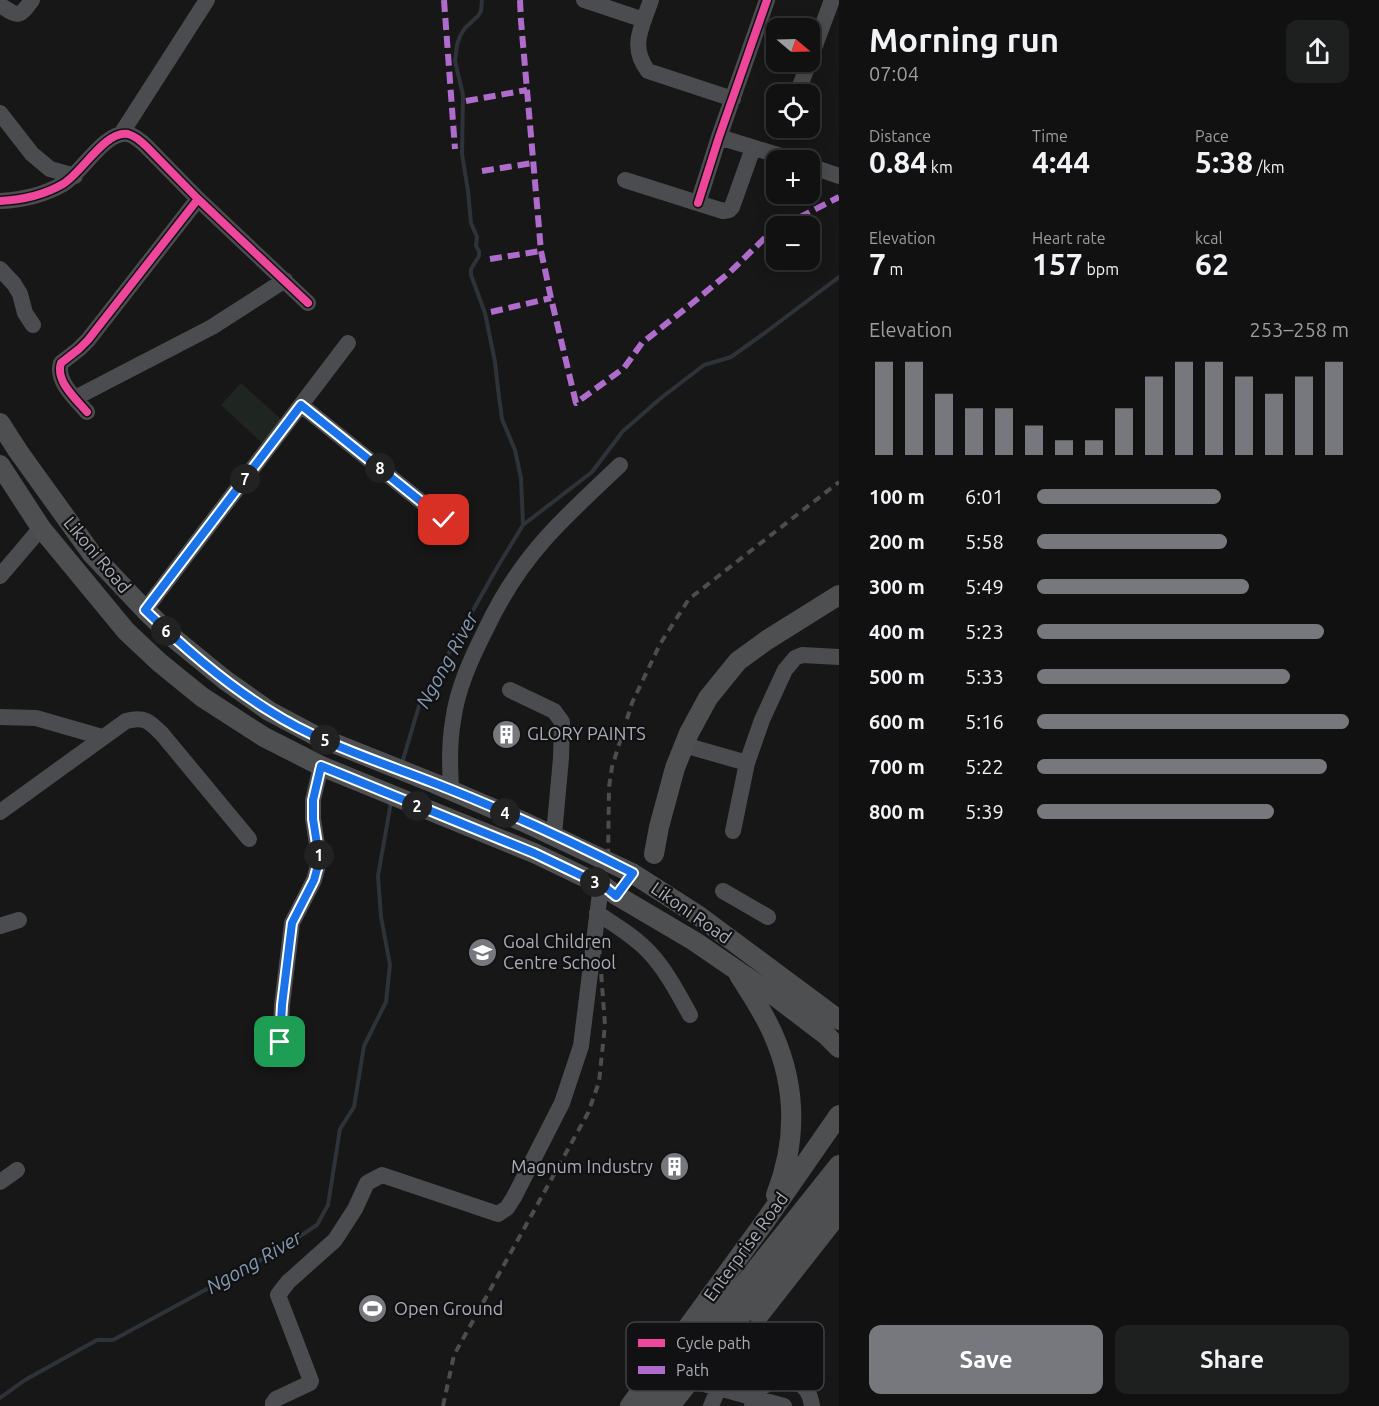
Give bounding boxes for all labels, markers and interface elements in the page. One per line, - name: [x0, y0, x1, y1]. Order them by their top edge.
- north arrow: [766, 18, 820, 72]
- map controls: [766, 18, 820, 270]
- button: share: [1286, 20, 1349, 83]
- text: Morning run: [869, 21, 1059, 58]
- text: 07:04: [869, 62, 919, 85]
- button: locate: [766, 84, 820, 138]
- text: Distance: [869, 127, 931, 145]
- text: Time: [1032, 127, 1068, 145]
- text: Pace: [1195, 127, 1229, 145]
- text: 0.84: [869, 145, 927, 179]
- text: 4:44: [1032, 145, 1090, 179]
- text: 5:38: [1195, 145, 1253, 179]
- button: +: [766, 150, 820, 204]
- text: km: [927, 158, 953, 176]
- text: /km: [1253, 158, 1285, 176]
- button: −: [766, 216, 820, 270]
- text: Elevation: [869, 229, 936, 247]
- text: Heart rate: [1032, 229, 1106, 247]
- text: kcal: [1195, 229, 1223, 247]
- text: 7: [869, 247, 886, 281]
- text: 157: [1032, 247, 1083, 281]
- text: 62: [1195, 247, 1229, 281]
- text: m: [886, 260, 903, 278]
- text: bpm: [1083, 260, 1119, 278]
- text: Elevation: [869, 318, 952, 341]
- text: 253–258 m: [1250, 318, 1349, 341]
- pin: 8: [365, 453, 395, 483]
- text: 8: [375, 459, 385, 477]
- pin: 7: [230, 464, 260, 494]
- text: 7: [240, 470, 250, 488]
- text: 100 m: [869, 485, 925, 508]
- text: 6:01: [965, 485, 1004, 508]
- pin: [418, 494, 469, 545]
- icon: check: [427, 503, 460, 536]
- street label: Likoni Road: [60, 512, 135, 596]
- text: 200 m: [869, 530, 925, 553]
- text: 5:58: [965, 530, 1004, 553]
- text: 300 m: [869, 575, 925, 598]
- text: 5:49: [965, 575, 1004, 598]
- water label: Ngong River: [411, 606, 483, 712]
- pin: 6: [151, 616, 181, 646]
- text: 400 m: [869, 620, 925, 643]
- text: 5:23: [965, 620, 1004, 643]
- text: 6: [161, 622, 171, 640]
- text: 500 m: [869, 665, 925, 688]
- text: 5:33: [965, 665, 1004, 688]
- text: 600 m: [869, 710, 925, 733]
- text: 5:16: [965, 710, 1004, 733]
- building icon: GLORY PAINTS: [490, 718, 522, 750]
- place label: GLORY PAINTS: [527, 723, 646, 743]
- pin: 5: [310, 725, 340, 755]
- text: 5: [320, 731, 330, 749]
- text: 700 m: [869, 755, 925, 778]
- text: 5:22: [965, 755, 1004, 778]
- pin: 2: [402, 791, 432, 821]
- text: 2: [412, 797, 422, 815]
- pin: 4: [490, 798, 520, 828]
- text: 800 m: [869, 800, 925, 823]
- text: 5:39: [965, 800, 1004, 823]
- text: 4: [500, 804, 510, 822]
- pin: 1: [304, 840, 334, 870]
- text: 1: [314, 846, 324, 864]
- pin: 3: [580, 867, 610, 897]
- text: 3: [590, 873, 600, 891]
- street label: Likoni Road: [648, 877, 735, 947]
- place label: Goal Children Centre School: [503, 931, 616, 972]
- school or university icon: Goal Children Centre School: [466, 936, 498, 968]
- pin: [254, 1016, 305, 1067]
- icon: arrive: [263, 1025, 296, 1058]
- building icon: Magnum Industry: [658, 1151, 690, 1183]
- place label: Magnum Industry: [511, 1156, 653, 1176]
- street label: Enterprise Road: [699, 1188, 791, 1305]
- water label: Ngong River: [202, 1224, 307, 1298]
- sports icon: Open Ground: [357, 1293, 389, 1325]
- place label: Open Ground: [394, 1298, 503, 1318]
- legend: [626, 1322, 824, 1391]
- button: Save: [869, 1325, 1103, 1394]
- button: Share: [1115, 1325, 1349, 1394]
- text: Cycle path: [676, 1334, 751, 1352]
- text: Path: [676, 1361, 709, 1379]

